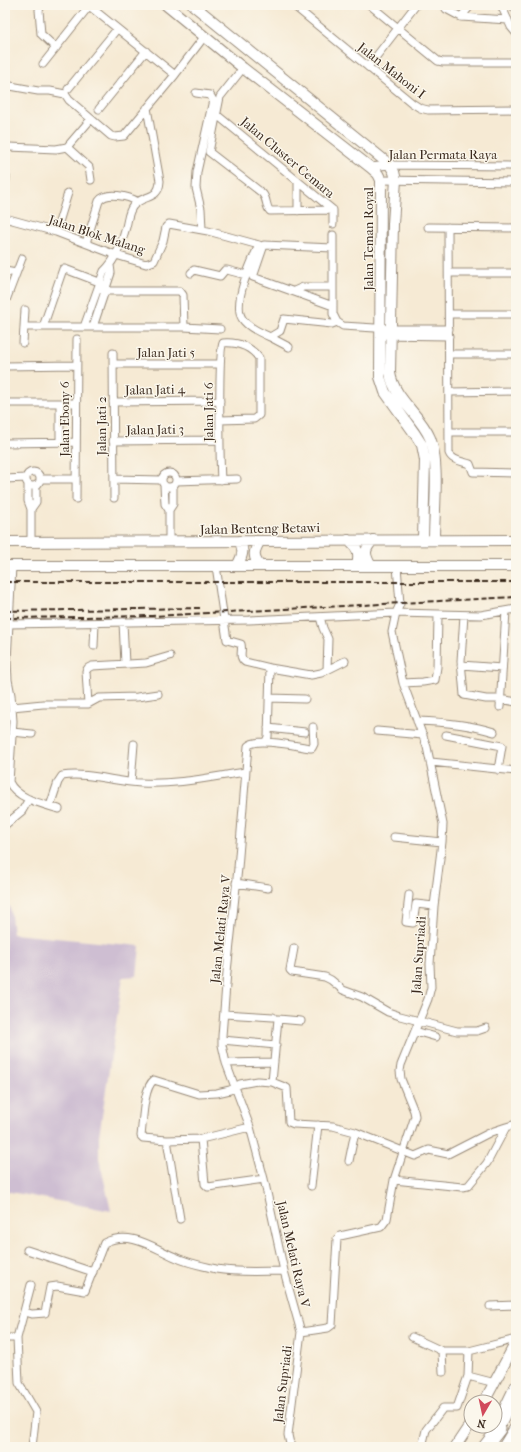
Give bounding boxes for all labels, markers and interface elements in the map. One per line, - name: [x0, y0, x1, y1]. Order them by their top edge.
- street label: Jalan Mahoni I: [354, 39, 428, 101]
- street label: Jalan Cluster Cemara: [237, 113, 338, 202]
- street label: Jalan Permata Raya: [388, 147, 498, 162]
- street label: Jalan Teman Royal: [361, 187, 376, 292]
- street label: Jalan Blok Malang: [46, 212, 148, 257]
- street label: Jalan Jati 5: [136, 345, 195, 360]
- street label: Jalan Ebony 6: [57, 380, 72, 458]
- street label: Jalan Jati 4: [124, 381, 186, 398]
- street label: Jalan Jati 6: [201, 381, 216, 443]
- street label: Jalan Jati 2: [94, 396, 109, 457]
- street label: Jalan Jati 3: [125, 421, 184, 438]
- street label: Jalan Benteng Betawi: [199, 520, 320, 537]
- street label: Jalan Melati Raya V: [207, 874, 234, 985]
- street label: Jalan Supriadi: [408, 916, 429, 995]
- street label: Jalan Melati Raya V: [274, 1198, 313, 1309]
- street label: Jalan Supriadi: [270, 1344, 295, 1425]
- north arrow: [463, 1394, 503, 1434]
- text: N: [476, 1416, 487, 1430]

